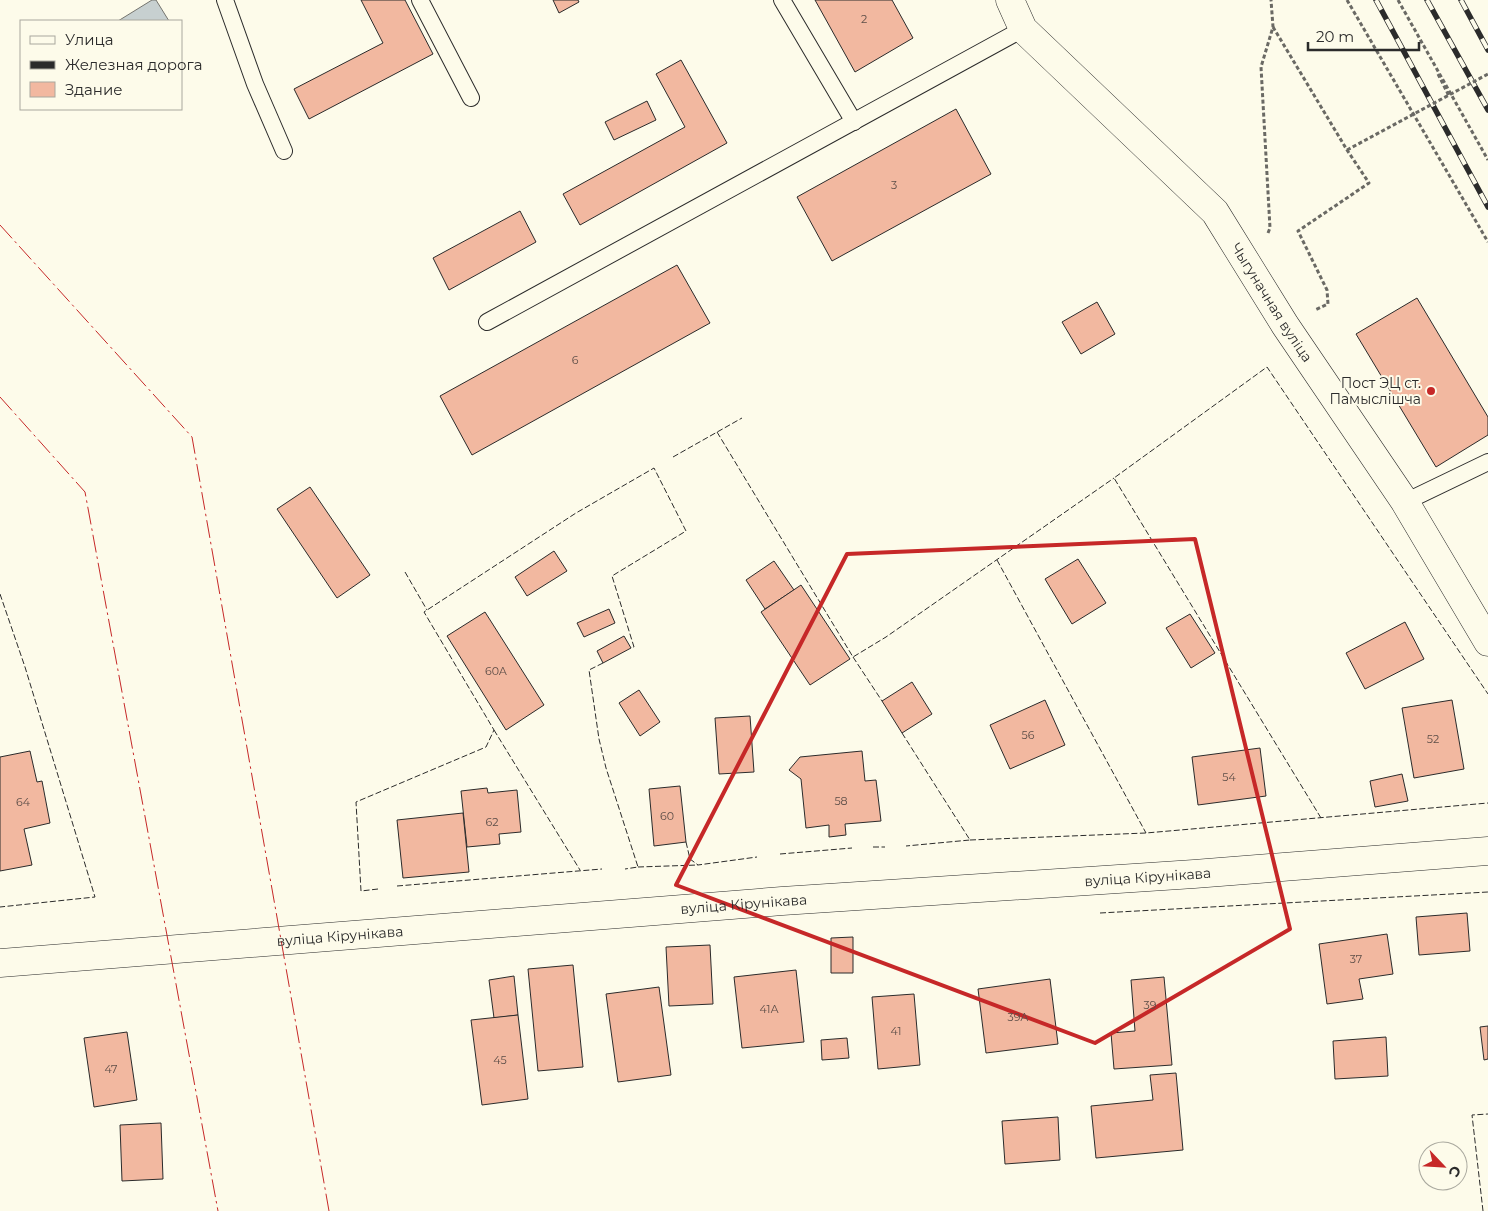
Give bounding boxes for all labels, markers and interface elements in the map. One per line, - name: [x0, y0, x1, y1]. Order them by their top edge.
- house number: 2: [861, 12, 867, 26]
- legend: [20, 20, 182, 110]
- scale bar: [1308, 20, 1419, 52]
- text: 20 m: [1316, 27, 1354, 46]
- text: Улица: [65, 30, 113, 49]
- text: Железная дорога: [65, 55, 202, 74]
- text: Здание: [65, 80, 123, 99]
- house number: 3: [891, 178, 897, 192]
- street label: Чыгуначная вуліца: [1227, 240, 1317, 366]
- house number: 6: [572, 353, 579, 367]
- place label: Пост ЭЦ ст. Памыслішча: [1329, 374, 1421, 408]
- marker: Пост ЭЦ ст. Памыслішча: [1425, 385, 1437, 397]
- house number: 60А: [485, 664, 508, 678]
- house number: 56: [1022, 728, 1035, 742]
- house number: 52: [1427, 732, 1439, 746]
- house number: 54: [1222, 770, 1236, 784]
- house number: 58: [834, 794, 848, 808]
- house number: 64: [16, 795, 31, 809]
- house number: 60: [660, 809, 674, 823]
- house number: 62: [486, 815, 498, 829]
- street label: вуліца Кірунікава: [1084, 864, 1212, 890]
- street label: вуліца Кірунікава: [680, 890, 808, 918]
- street label: вуліца Кірунікава: [276, 922, 404, 950]
- house number: 37: [1350, 952, 1362, 966]
- house number: 39: [1144, 998, 1157, 1012]
- house number: 41А: [759, 1002, 779, 1016]
- house number: 39А: [1007, 1010, 1029, 1024]
- house number: 41: [891, 1024, 901, 1038]
- house number: 45: [493, 1053, 507, 1067]
- house number: 47: [104, 1062, 118, 1076]
- north arrow: [1418, 1141, 1468, 1191]
- text: С: [1444, 1163, 1465, 1180]

